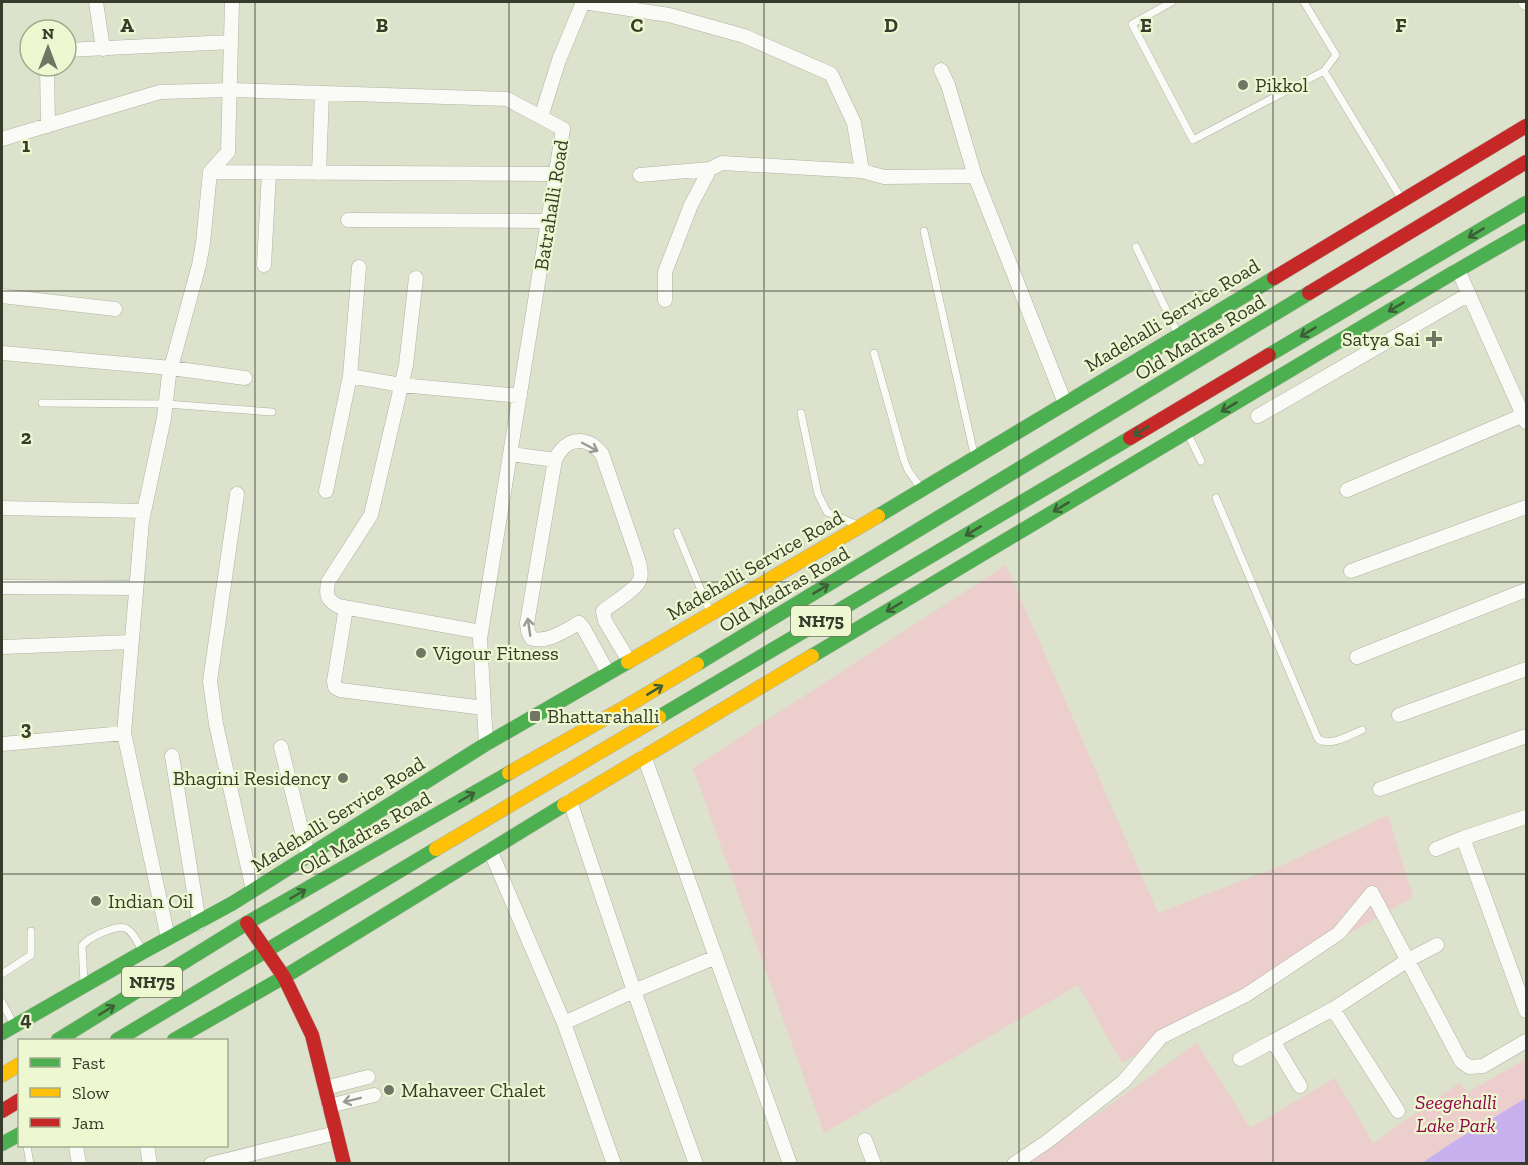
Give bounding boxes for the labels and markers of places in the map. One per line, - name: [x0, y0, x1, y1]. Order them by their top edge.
- place label: Pikkol: [1255, 73, 1308, 97]
- marker: Pikkol: [1236, 78, 1250, 92]
- place label: Satya Sai: [1342, 327, 1420, 351]
- marker: Satya Sai: [1425, 330, 1443, 348]
- place label: Vigour Fitness: [432, 641, 559, 665]
- marker: Vigour Fitness: [414, 646, 428, 660]
- place label: Bhattarahalli: [547, 704, 660, 728]
- marker: Bhattarahalli: [528, 709, 542, 723]
- place label: Bhagini Residency: [173, 766, 332, 790]
- marker: Bhagini Residency: [336, 771, 350, 785]
- place label: Indian Oil: [108, 889, 194, 913]
- marker: Indian Oil: [89, 894, 103, 908]
- place label: Mahaveer Chalet: [401, 1078, 546, 1102]
- marker: Mahaveer Chalet: [382, 1083, 396, 1097]

